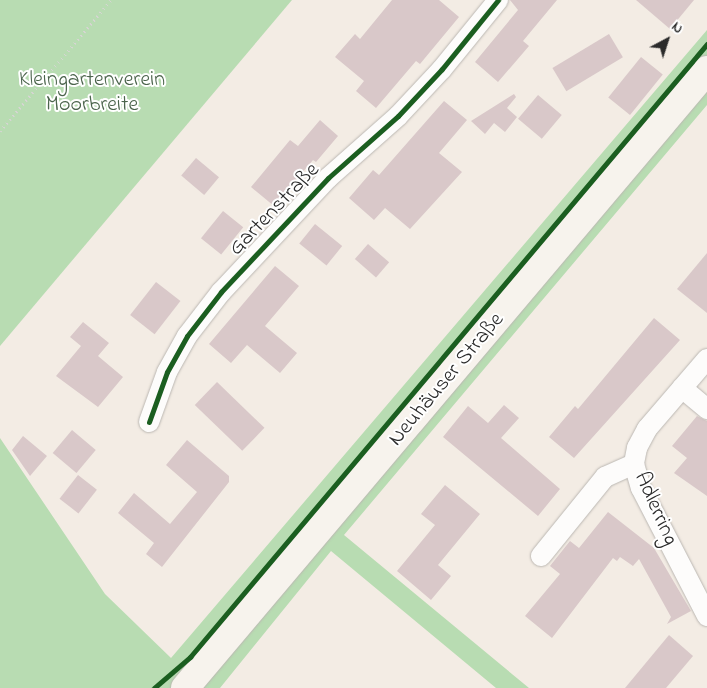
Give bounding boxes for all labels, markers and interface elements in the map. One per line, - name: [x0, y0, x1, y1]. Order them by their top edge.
- north arrow: [642, 15, 692, 65]
- text: N: [667, 17, 687, 39]
- park label: Kleingartenverein Moorbreite: [19, 67, 165, 118]
- street label: Gartenstraße: [224, 158, 326, 262]
- street label: Neuhäuser Straße: [383, 308, 511, 452]
- street label: Adlerring: [627, 468, 683, 550]

